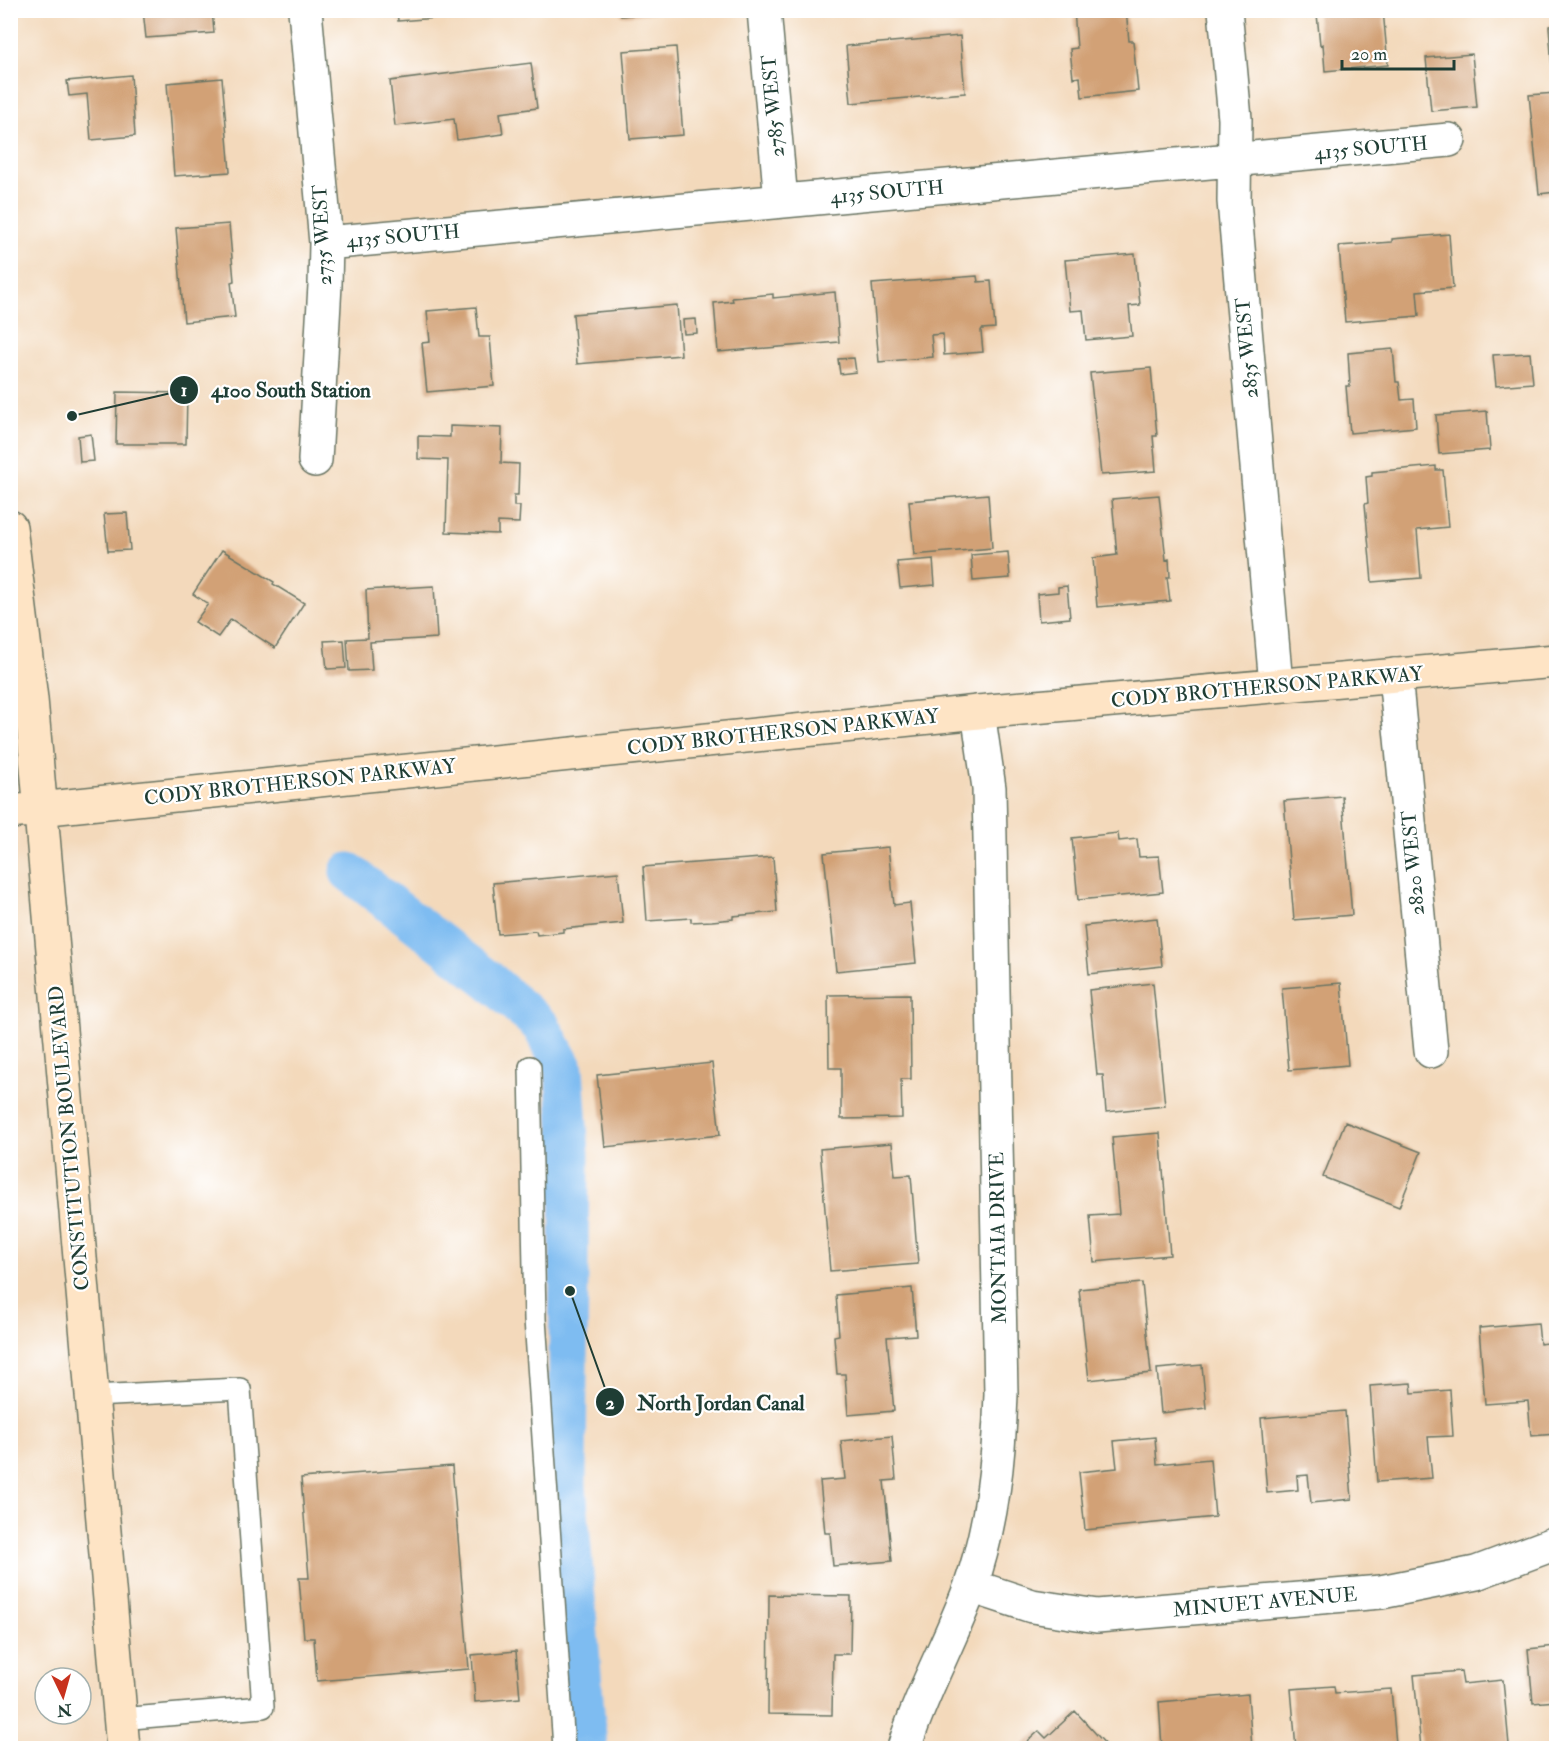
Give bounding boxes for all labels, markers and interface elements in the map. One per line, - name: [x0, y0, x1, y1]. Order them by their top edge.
- scale bar: [1342, 33, 1454, 71]
- text: 20 m: [1351, 43, 1387, 66]
- street label: 2785 WEST: [756, 54, 790, 158]
- street label: 4135 SOUTH: [1313, 131, 1429, 165]
- street label: 4135 SOUTH: [829, 175, 945, 209]
- street label: 2735 WEST: [307, 184, 337, 286]
- street label: 4135 SOUTH: [345, 219, 461, 253]
- street label: 2835 WEST: [1230, 296, 1264, 399]
- callout: 4100 South Station: [169, 370, 383, 409]
- text: 4100 South Station: [210, 377, 371, 404]
- text: 1: [181, 379, 187, 402]
- street label: CODY BROTHERSON PARKWAY: [1110, 661, 1426, 713]
- street label: CODY BROTHERSON PARKWAY: [626, 703, 941, 761]
- street label: CODY BROTHERSON PARKWAY: [143, 753, 458, 811]
- street label: 2820 WEST: [1396, 810, 1430, 916]
- street label: CONSTITUTION BOULEVARD: [43, 984, 95, 1292]
- street label: MONTAIA DRIVE: [984, 1152, 1012, 1324]
- callout: North Jordan Canal: [595, 1383, 816, 1422]
- text: North Jordan Canal: [636, 1390, 805, 1417]
- text: 2: [605, 1392, 615, 1415]
- street label: MINUET AVENUE: [1172, 1582, 1358, 1622]
- north arrow: [33, 1666, 93, 1726]
- text: N: [56, 1699, 73, 1721]

